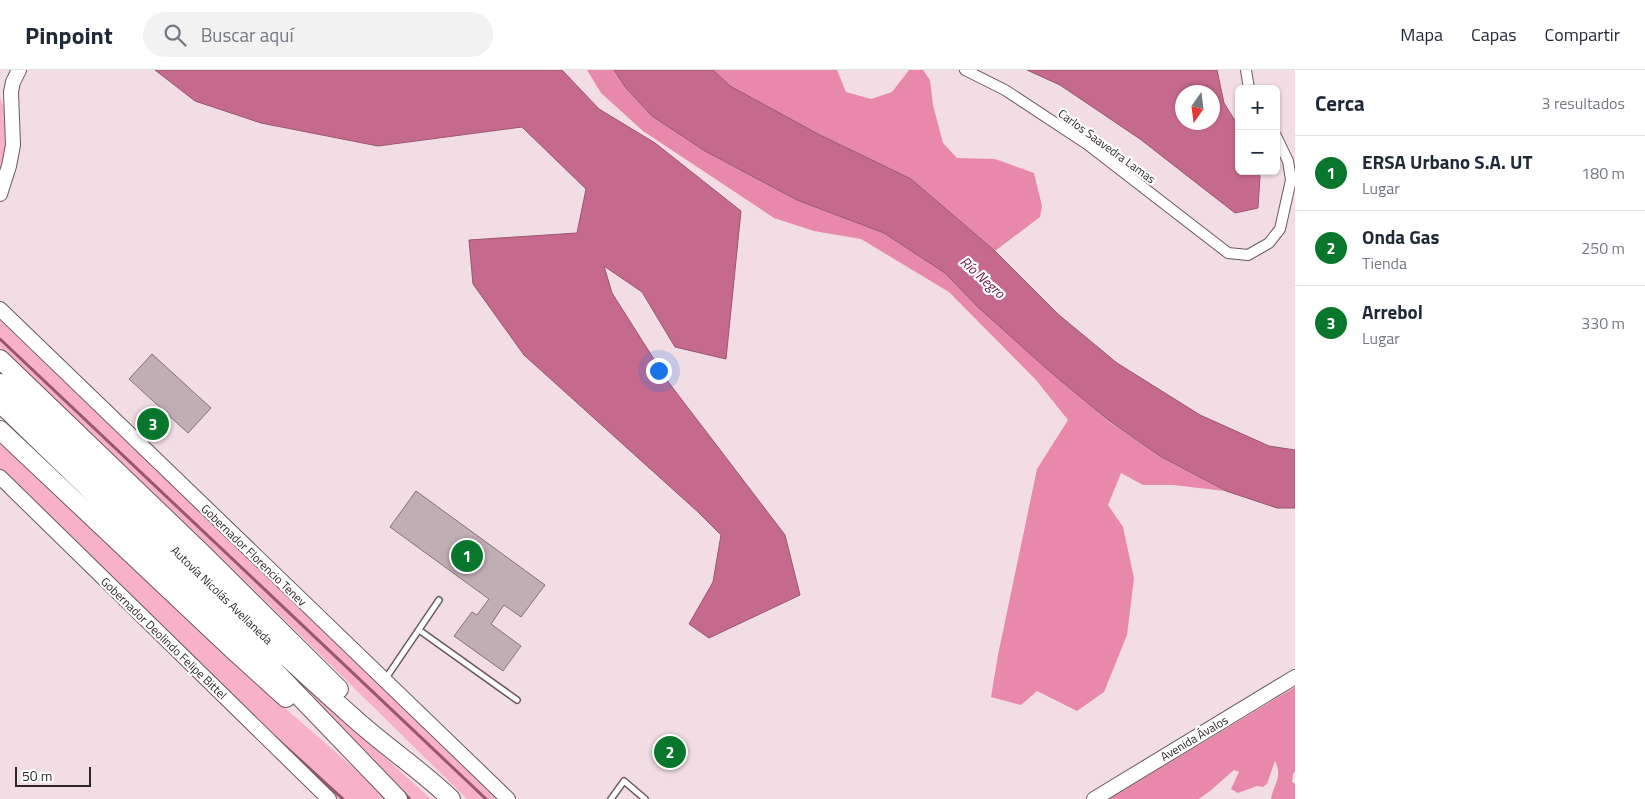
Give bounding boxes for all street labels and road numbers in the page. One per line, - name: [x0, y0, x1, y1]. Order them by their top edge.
- street label: Carlos Saavedra Lamas: [1054, 104, 1160, 188]
- street label: Gobernador Florencio Tenev: [197, 499, 311, 611]
- street label: Autovía Nicolás Avellaneda: [167, 541, 277, 649]
- street label: Gobernador Deolindo Felipe Bittel: [96, 572, 232, 704]
- street label: Avenida Ávalos: [1157, 710, 1232, 766]

